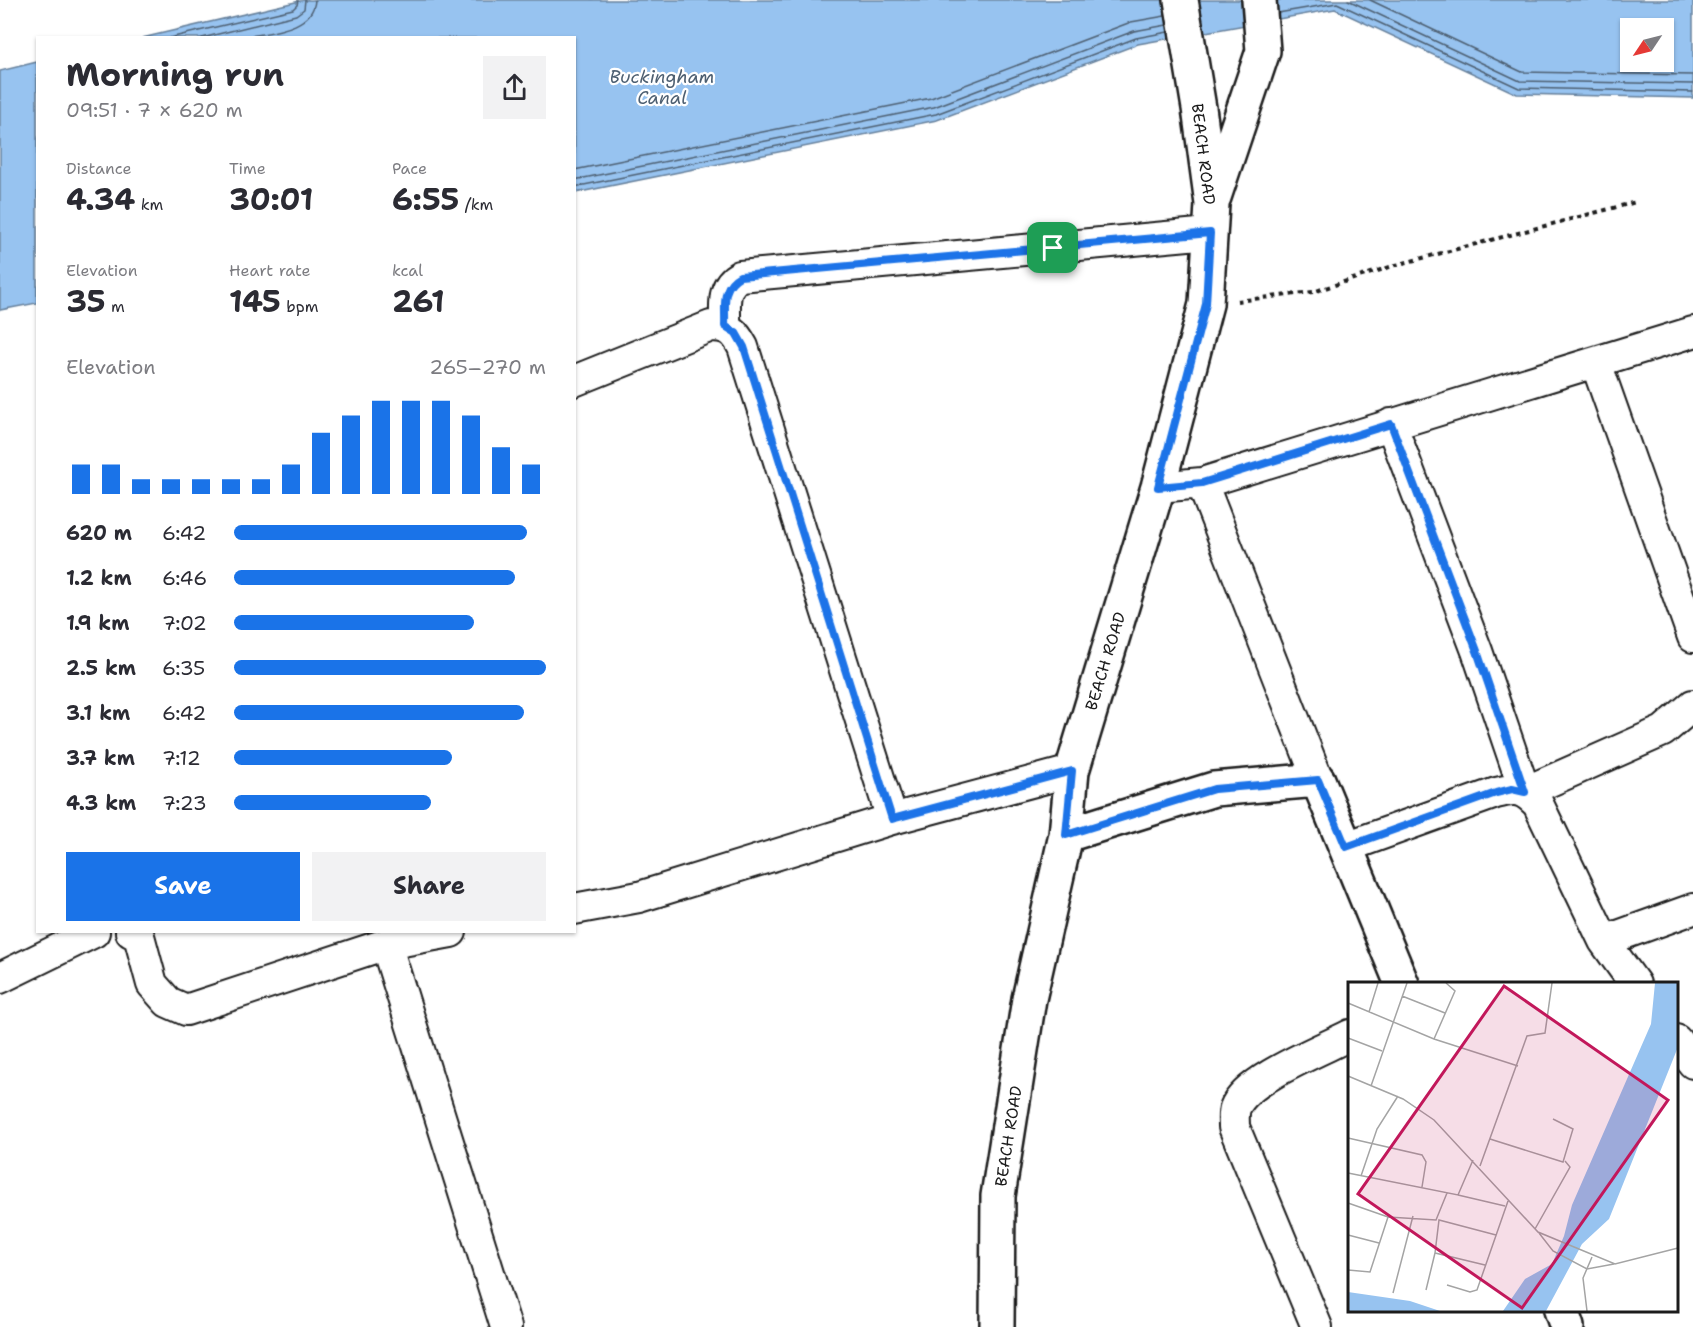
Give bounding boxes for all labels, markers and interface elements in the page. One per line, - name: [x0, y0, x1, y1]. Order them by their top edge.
- north arrow: [1620, 18, 1674, 72]
- map controls: [1620, 18, 1674, 72]
- text: Morning run: [66, 52, 284, 97]
- button: share: [483, 56, 546, 119]
- water label: Buckingham Canal: [610, 65, 714, 110]
- text: 09:51 · 7 × 620 m: [66, 97, 243, 123]
- street label: BEACH ROAD: [1187, 102, 1220, 206]
- text: Distance: [66, 158, 132, 179]
- text: Time: [229, 158, 266, 179]
- text: Pace: [392, 158, 427, 179]
- text: 4.34: [66, 179, 135, 220]
- text: 30:01: [229, 179, 313, 220]
- text: 6:55: [392, 179, 459, 220]
- text: km: [135, 194, 163, 215]
- text: /km: [459, 194, 493, 215]
- pin: [1027, 222, 1078, 273]
- icon: arrive: [1036, 231, 1069, 264]
- text: Elevation: [66, 260, 138, 281]
- text: Heart rate: [229, 260, 311, 281]
- text: kcal: [392, 260, 423, 281]
- text: 35: [66, 281, 106, 322]
- text: 145: [229, 281, 281, 322]
- text: 261: [392, 281, 445, 322]
- text: m: [106, 296, 125, 317]
- text: bpm: [281, 296, 318, 317]
- text: Elevation: [66, 354, 156, 380]
- text: 265–270 m: [429, 354, 546, 380]
- text: 620 m: [66, 520, 132, 546]
- text: 6:42: [162, 520, 206, 546]
- text: 1.2 km: [66, 565, 132, 591]
- text: 6:46: [162, 565, 207, 591]
- street label: BEACH ROAD: [1081, 609, 1130, 713]
- text: 1.9 km: [66, 610, 129, 636]
- text: 7:02: [162, 610, 207, 636]
- text: 2.5 km: [66, 655, 136, 681]
- text: 6:35: [162, 655, 205, 681]
- text: 3.1 km: [66, 700, 130, 726]
- text: 6:42: [162, 700, 206, 726]
- text: 3.7 km: [66, 745, 135, 771]
- text: 7:12: [162, 745, 201, 771]
- text: 4.3 km: [66, 790, 136, 816]
- text: 7:23: [162, 790, 207, 816]
- button: Save: [66, 852, 300, 921]
- button: Share: [312, 852, 546, 921]
- inset map: [1348, 982, 1678, 1312]
- street label: BEACH ROAD: [990, 1084, 1027, 1188]

